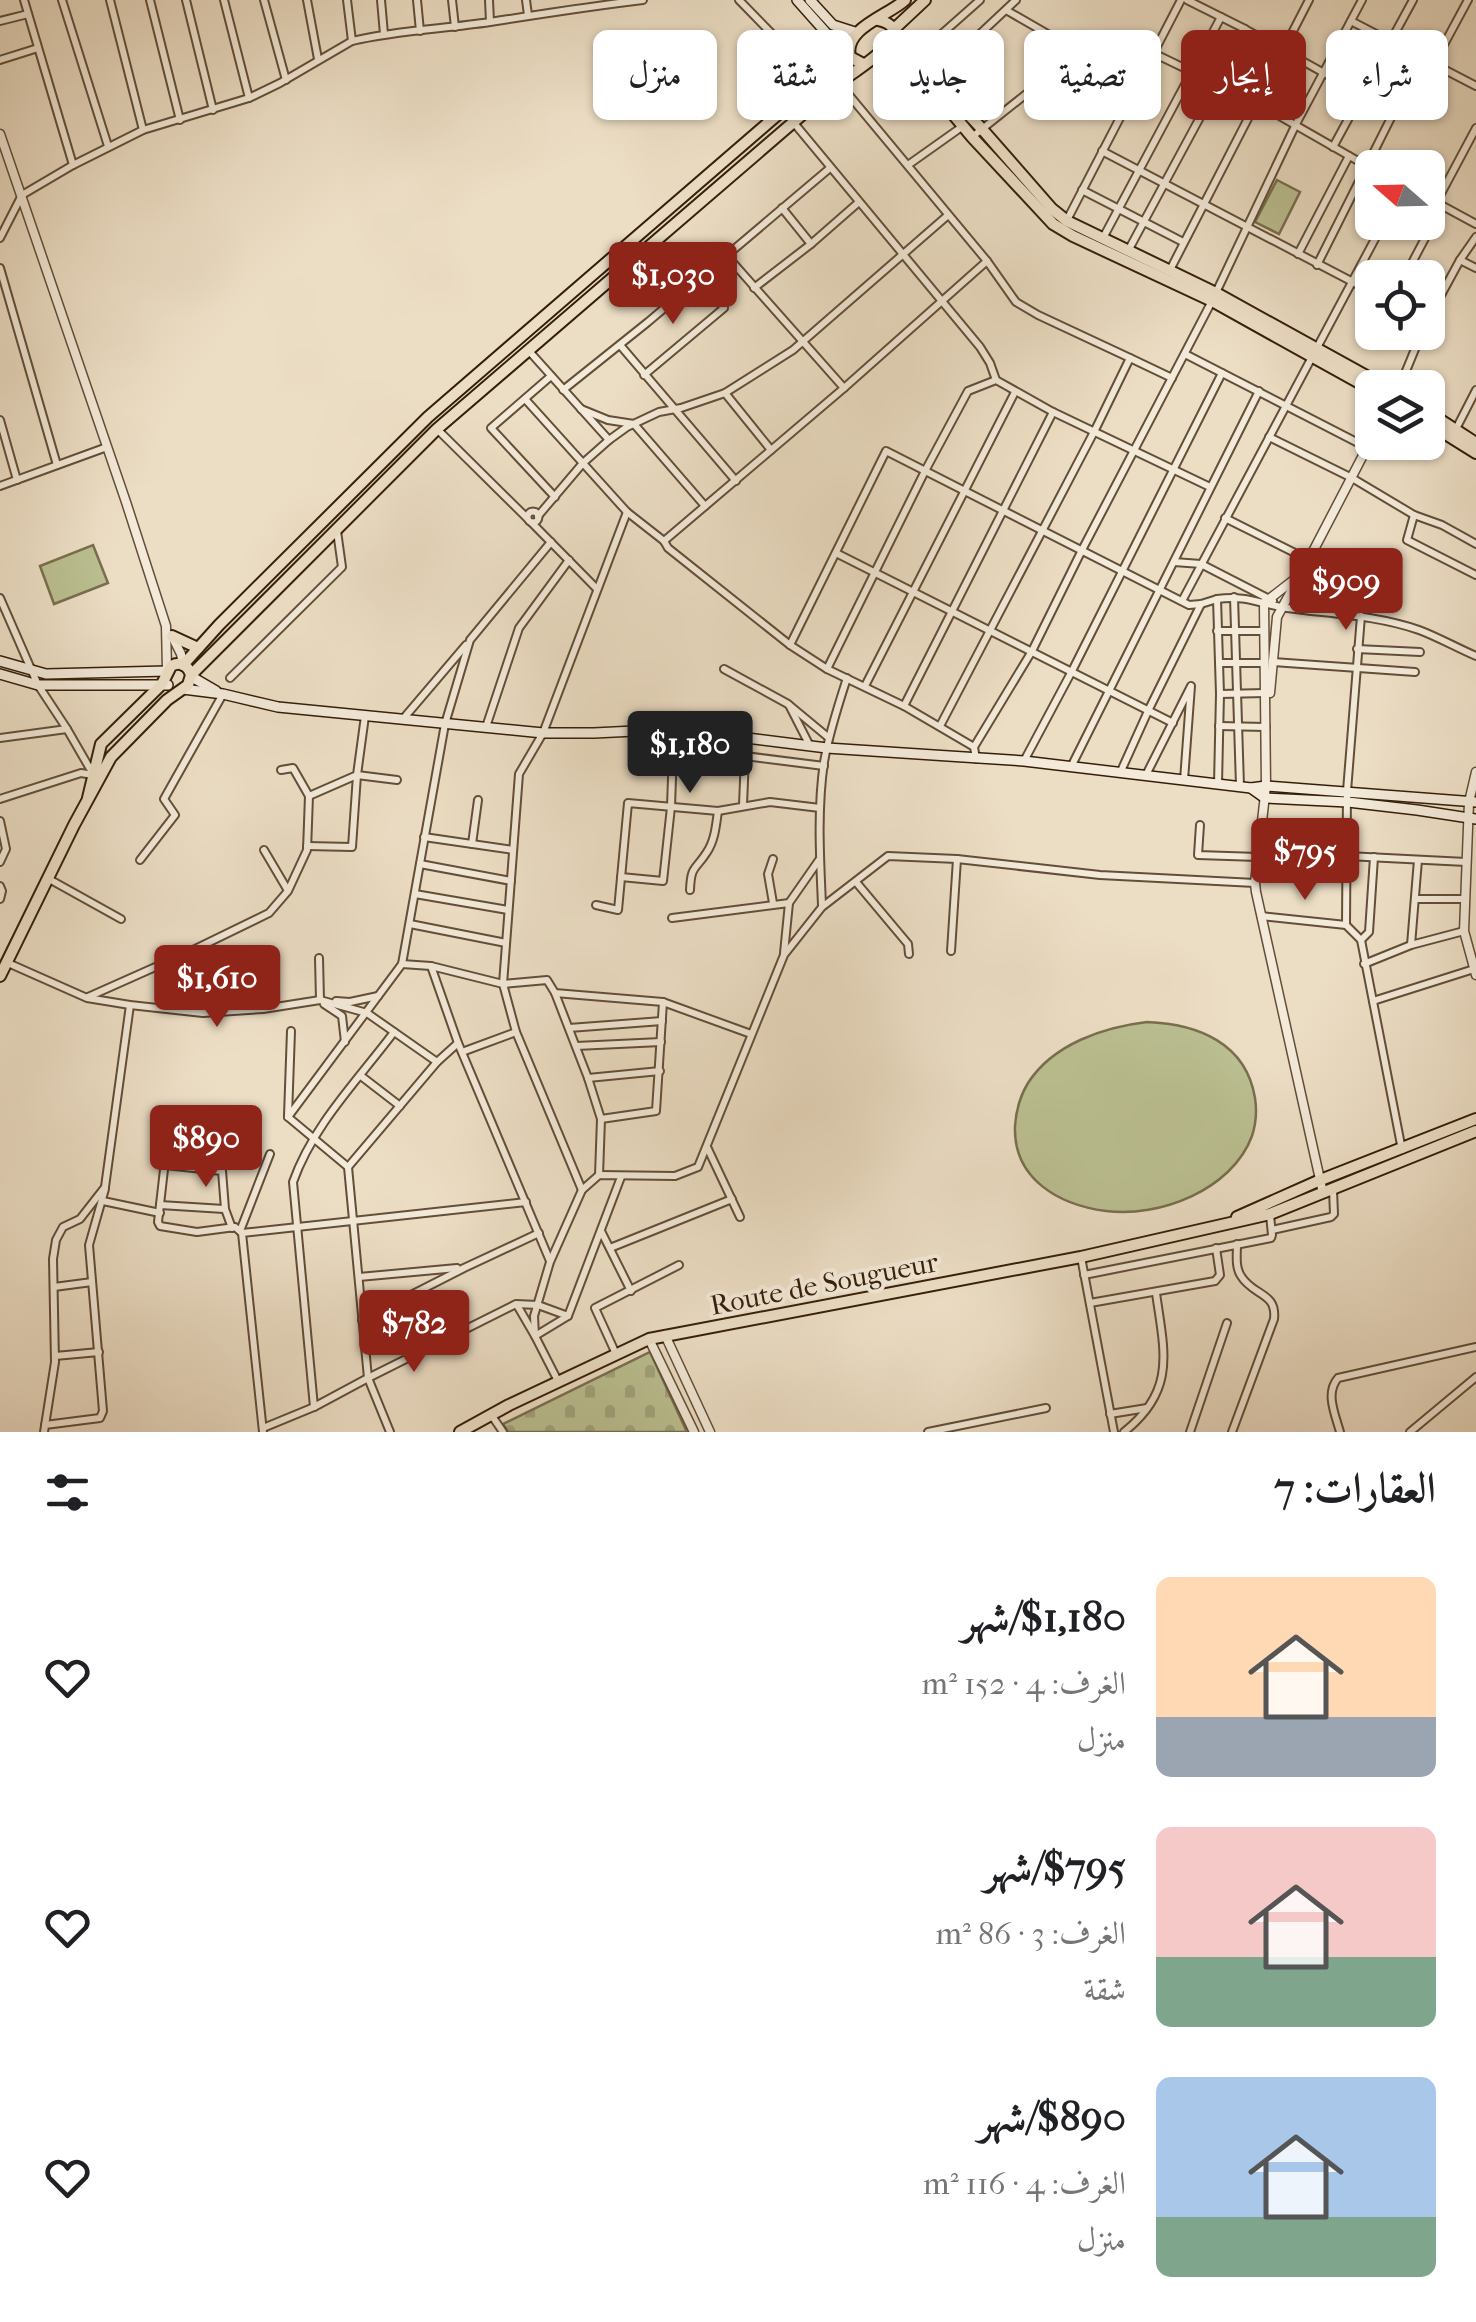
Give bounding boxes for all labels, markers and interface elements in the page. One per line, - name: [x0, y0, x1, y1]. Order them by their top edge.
- chip: منزل: [593, 30, 717, 120]
- chip: شقة: [737, 30, 853, 120]
- chip: جديد: [873, 30, 1004, 120]
- chip: تصفية: [1024, 30, 1161, 120]
- chip: إيجار: [1181, 30, 1306, 120]
- chip: شراء: [1326, 30, 1448, 120]
- north arrow: [1355, 150, 1445, 240]
- map controls: [1355, 150, 1445, 460]
- pin: $1,030: [592, 242, 754, 327]
- text: $1,030: [631, 256, 715, 293]
- button: locate: [1355, 260, 1445, 350]
- button: layers: [1355, 370, 1445, 460]
- pin: $909: [1287, 548, 1405, 633]
- text: $909: [1312, 562, 1380, 599]
- pin: $1,180: [609, 711, 771, 796]
- text: $1,180: [650, 725, 730, 762]
- pin: $795: [1246, 818, 1364, 903]
- text: $795: [1273, 832, 1337, 869]
- pin: $1,610: [136, 945, 298, 1030]
- text: $1,610: [176, 959, 258, 996]
- pin: $890: [147, 1105, 265, 1190]
- text: $890: [172, 1119, 240, 1156]
- street label: Route de Sougueur: [707, 1245, 941, 1322]
- pin: $782: [355, 1290, 473, 1375]
- text: $782: [381, 1304, 447, 1341]
- text: العقارات: 7: [1274, 1464, 1436, 1513]
- icon: filters: [40, 1465, 95, 1520]
- text: $1,180/شهر: [962, 1593, 1126, 1642]
- icon: home: [1236, 1617, 1356, 1737]
- icon: heart: [40, 1650, 95, 1705]
- text: الغرف: 4 · 152 m²: [922, 1665, 1126, 1702]
- text: منزل: [1077, 1721, 1126, 1758]
- text: $795/شهر: [984, 1843, 1126, 1892]
- icon: home: [1236, 1867, 1356, 1987]
- icon: heart: [40, 1900, 95, 1955]
- text: الغرف: 3 · 86 m²: [935, 1915, 1126, 1952]
- text: شقة: [1084, 1971, 1126, 2008]
- text: $890/شهر: [978, 2093, 1126, 2142]
- icon: home: [1236, 2117, 1356, 2237]
- icon: heart: [40, 2150, 95, 2205]
- text: الغرف: 4 · 116 m²: [923, 2165, 1126, 2202]
- text: منزل: [1077, 2221, 1126, 2258]

